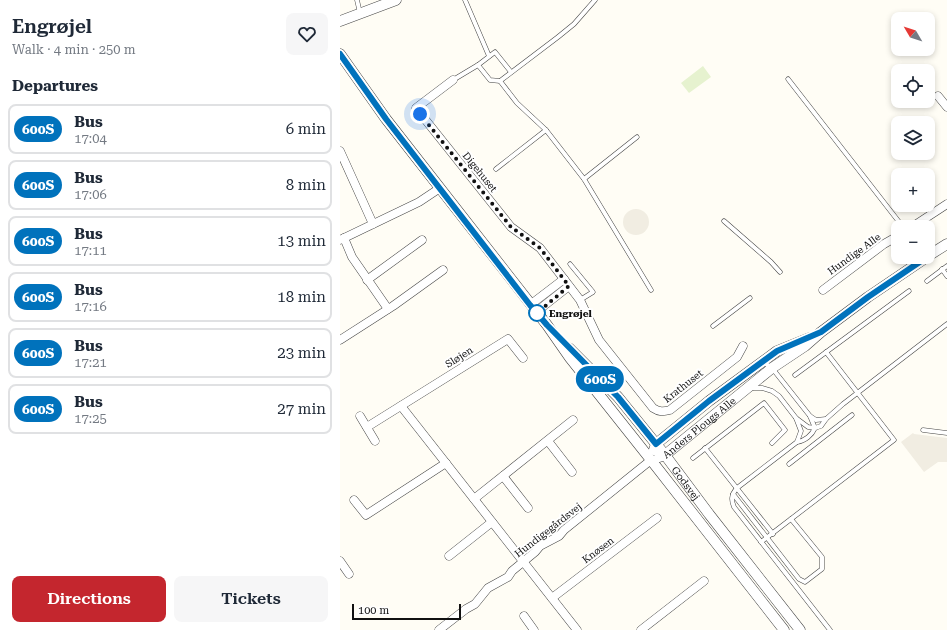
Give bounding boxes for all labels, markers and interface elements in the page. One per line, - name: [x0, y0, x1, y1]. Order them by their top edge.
- north arrow: [891, 12, 935, 56]
- map controls: [891, 12, 935, 264]
- button: heart: [286, 13, 328, 55]
- text: Engrøjel: [12, 15, 92, 38]
- text: Walk · 4 min · 250 m: [12, 42, 136, 57]
- button: locate: [891, 64, 935, 108]
- text: Departures: [12, 77, 98, 95]
- your location: [410, 104, 430, 124]
- text: Bus: [74, 113, 103, 131]
- button: layers: [891, 116, 935, 160]
- text: 6 min: [286, 120, 326, 138]
- text: 600S: [22, 121, 54, 137]
- text: 17:04: [74, 131, 107, 146]
- street label: Digehuset: [461, 150, 500, 194]
- button: +: [891, 168, 935, 212]
- text: Bus: [74, 169, 103, 187]
- text: 8 min: [286, 176, 326, 194]
- text: 600S: [22, 177, 54, 193]
- text: 17:06: [74, 187, 107, 202]
- button: −: [891, 220, 935, 264]
- text: Bus: [74, 225, 103, 243]
- street label: Hundige Alle: [825, 231, 883, 277]
- text: 13 min: [277, 232, 326, 250]
- text: 600S: [22, 233, 54, 249]
- text: 17:11: [74, 243, 107, 258]
- text: Bus: [74, 281, 103, 299]
- text: 18 min: [277, 288, 326, 306]
- text: 600S: [22, 289, 54, 305]
- text: 17:16: [74, 299, 107, 314]
- marker: Engrøjel: [528, 304, 546, 322]
- place label: Engrøjel: [549, 308, 593, 319]
- text: Bus: [74, 337, 103, 355]
- text: 23 min: [277, 344, 326, 362]
- street label: Sløjen: [443, 344, 475, 370]
- text: 600S: [22, 345, 54, 361]
- text: 17:21: [74, 355, 107, 370]
- line badge: 600S: [572, 366, 628, 392]
- street label: Krathuset: [661, 367, 705, 405]
- text: 600S: [584, 371, 616, 387]
- text: Bus: [74, 393, 103, 411]
- street label: Anders Plougs Alle: [660, 394, 738, 460]
- text: 27 min: [277, 400, 326, 418]
- text: 600S: [22, 401, 54, 417]
- text: 17:25: [74, 411, 107, 426]
- street label: Godsvej: [670, 464, 702, 502]
- street label: Hundigegårdsvej: [512, 501, 584, 559]
- street label: Knøsen: [580, 534, 616, 565]
- button: Directions: [12, 576, 166, 622]
- button: Tickets: [174, 576, 328, 622]
- scale bar: [352, 602, 461, 621]
- text: 100 m: [358, 604, 389, 617]

